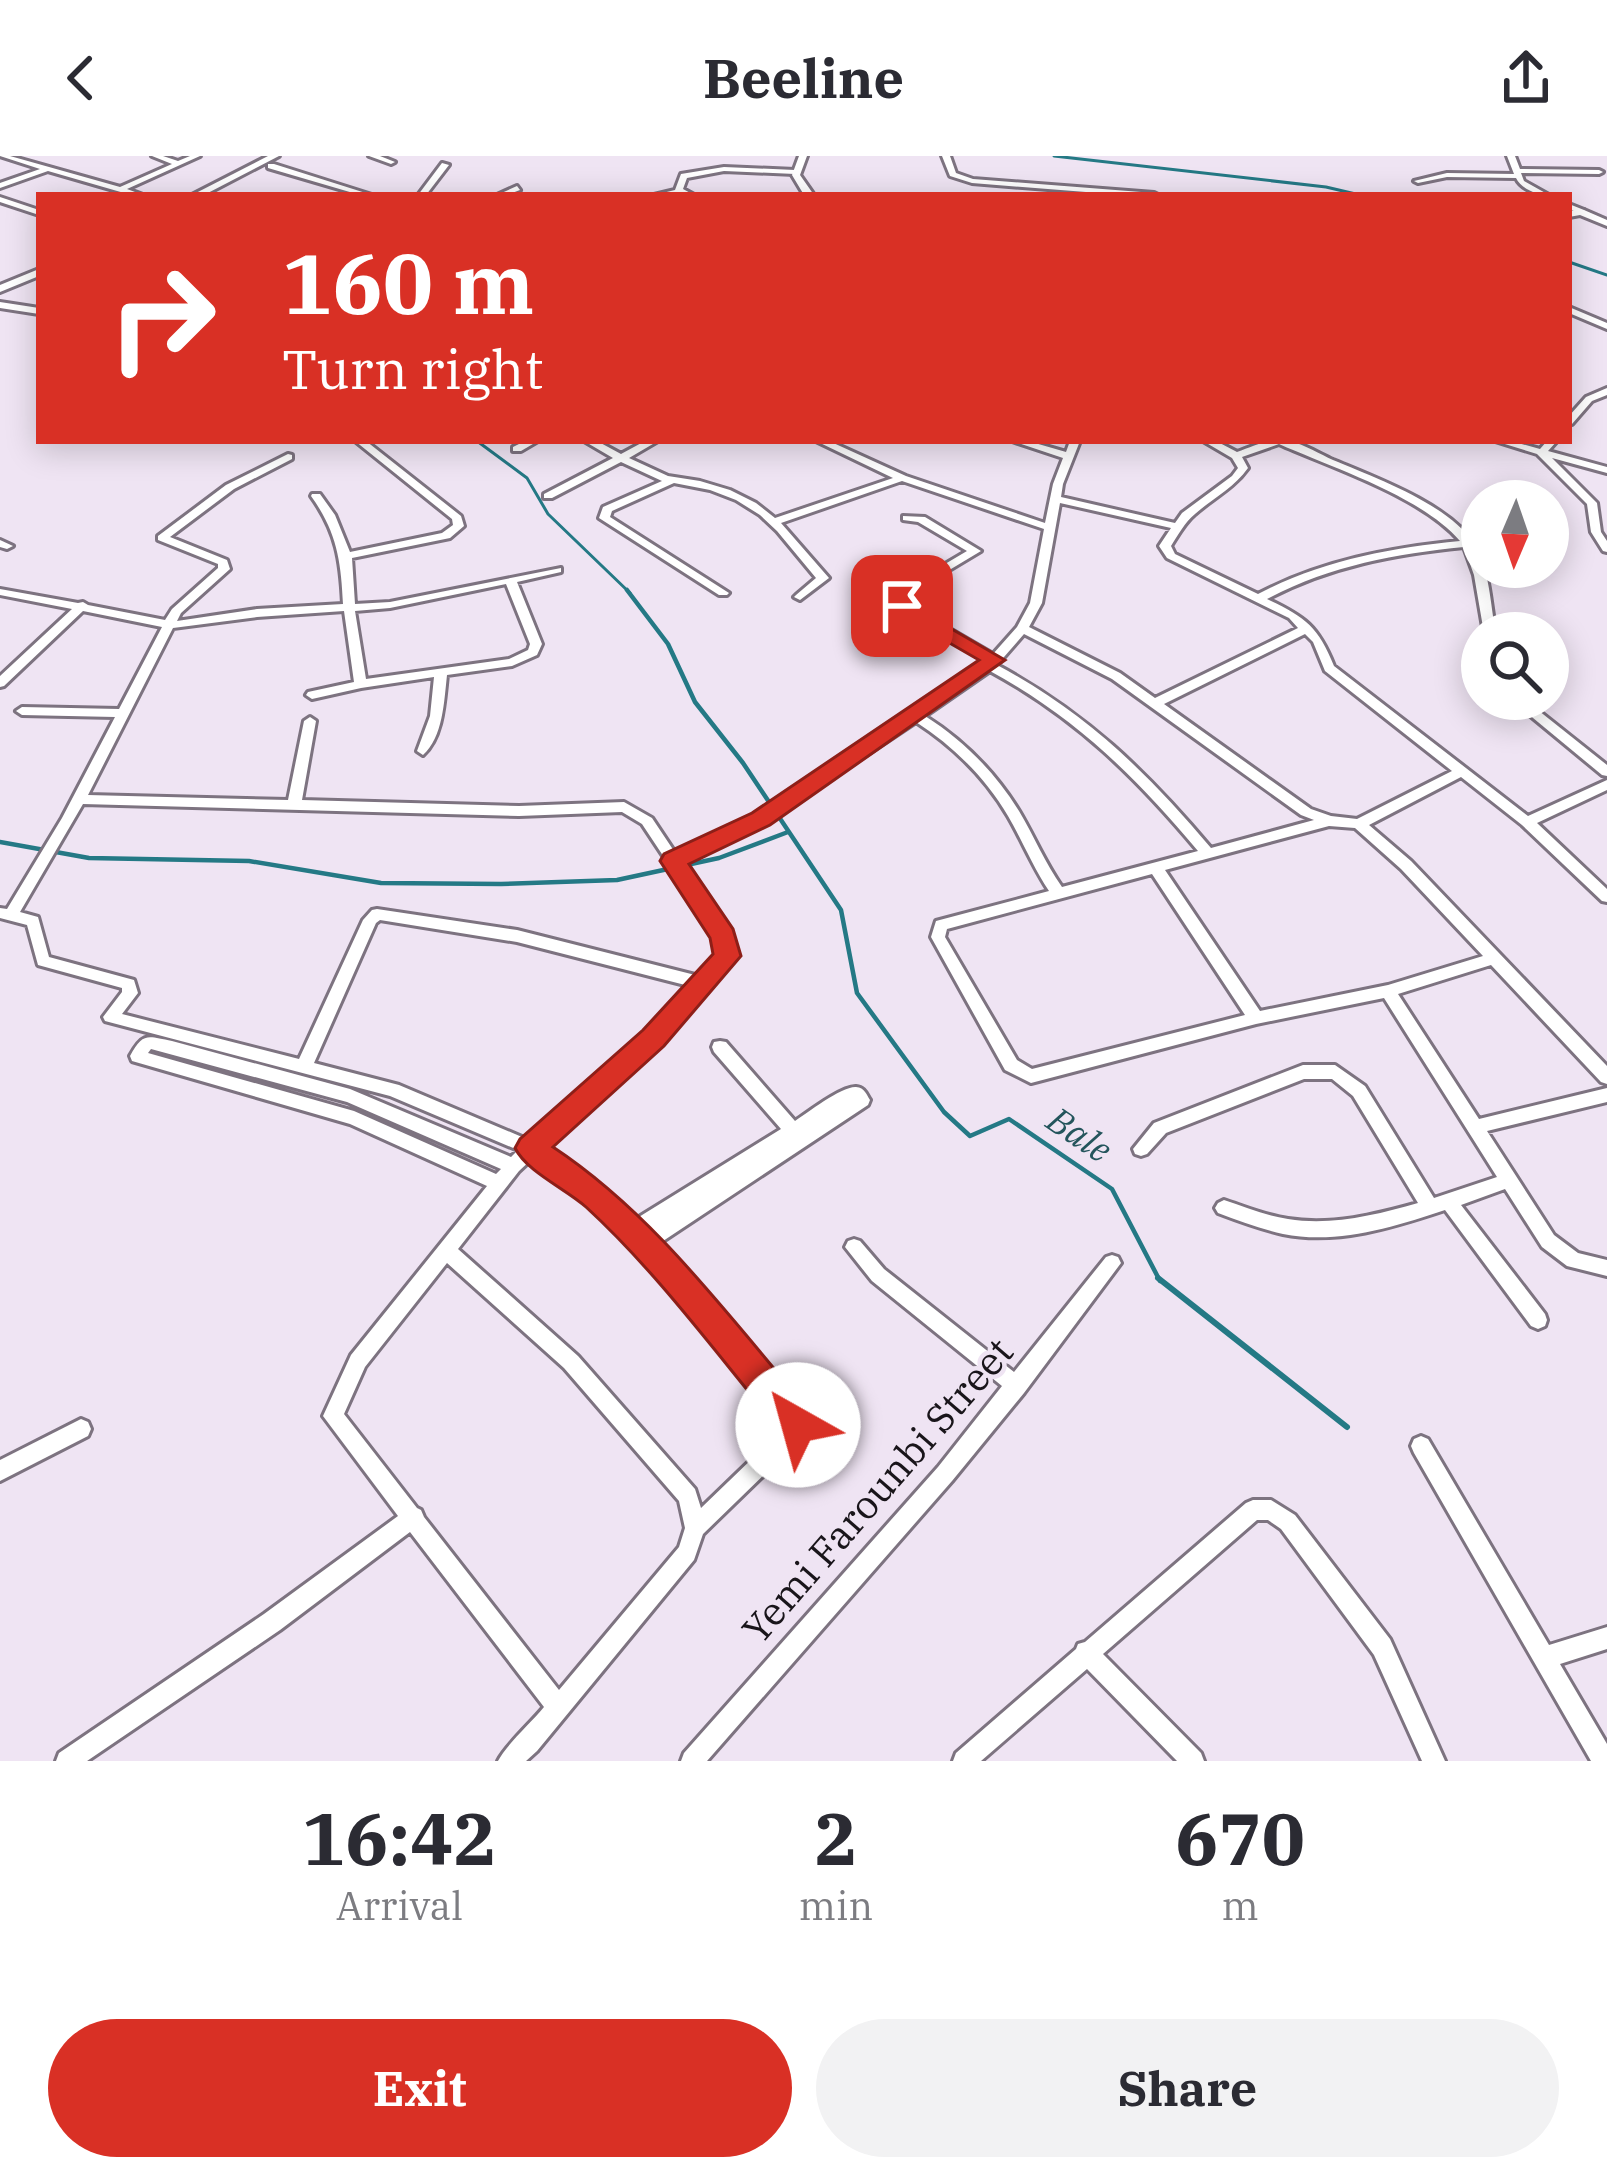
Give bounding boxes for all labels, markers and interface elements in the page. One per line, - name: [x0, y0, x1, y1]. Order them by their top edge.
- text: Beeline: [703, 43, 904, 113]
- icon: back: [48, 45, 114, 111]
- icon: share: [1493, 45, 1559, 111]
- text: 160 m: [282, 228, 534, 337]
- icon: right: [84, 240, 240, 396]
- text: Turn right: [282, 334, 544, 404]
- north arrow: [1461, 480, 1569, 588]
- map controls: [1461, 480, 1569, 720]
- pin: [851, 555, 953, 657]
- icon: arrive: [869, 573, 935, 639]
- button: search: [1461, 612, 1569, 720]
- water label: Bale: [1038, 1095, 1121, 1172]
- street label: Yemi Farounbi Street: [730, 1327, 1024, 1653]
- position arrow: [735, 1362, 861, 1488]
- text: 16:42: [302, 1791, 497, 1885]
- text: 2: [814, 1791, 858, 1885]
- text: 670: [1175, 1791, 1305, 1885]
- text: Arrival: [336, 1880, 463, 1931]
- text: min: [799, 1880, 873, 1931]
- text: m: [1222, 1880, 1259, 1931]
- button: Exit: [48, 2019, 792, 2157]
- button: Share: [816, 2019, 1559, 2157]

